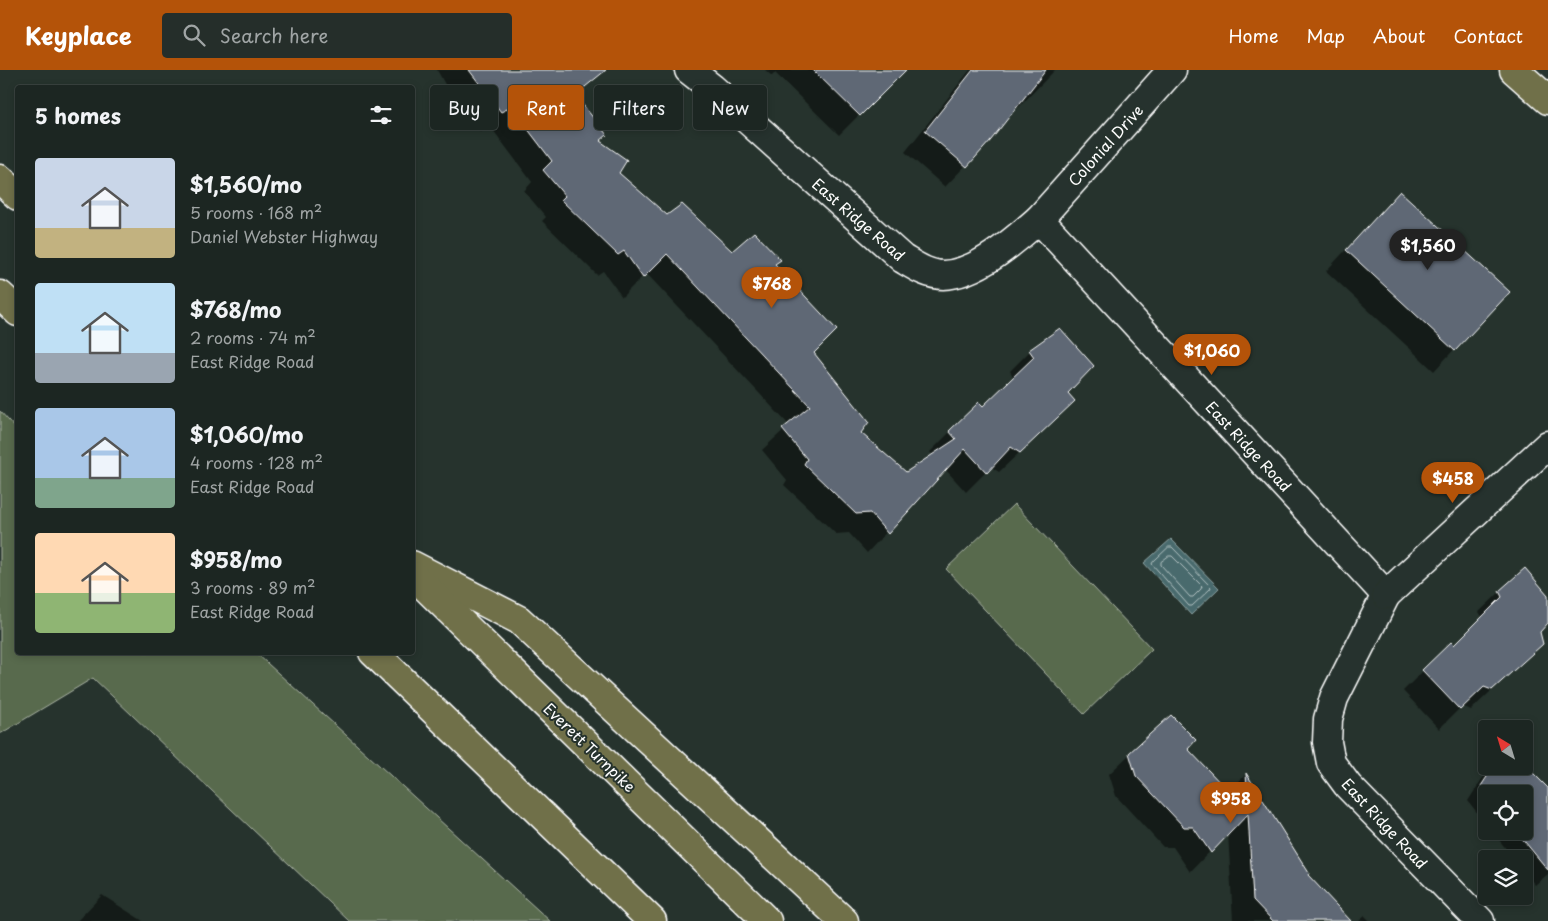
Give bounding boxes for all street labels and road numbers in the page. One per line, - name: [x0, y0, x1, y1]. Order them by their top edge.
- street label: Colonial Drive: [1062, 99, 1148, 191]
- street label: East Ridge Road: [807, 172, 911, 266]
- street label: East Ridge Road: [1201, 396, 1297, 496]
- street label: Everett Turnpike: [539, 697, 641, 797]
- street label: East Ridge Road: [1337, 773, 1433, 873]

